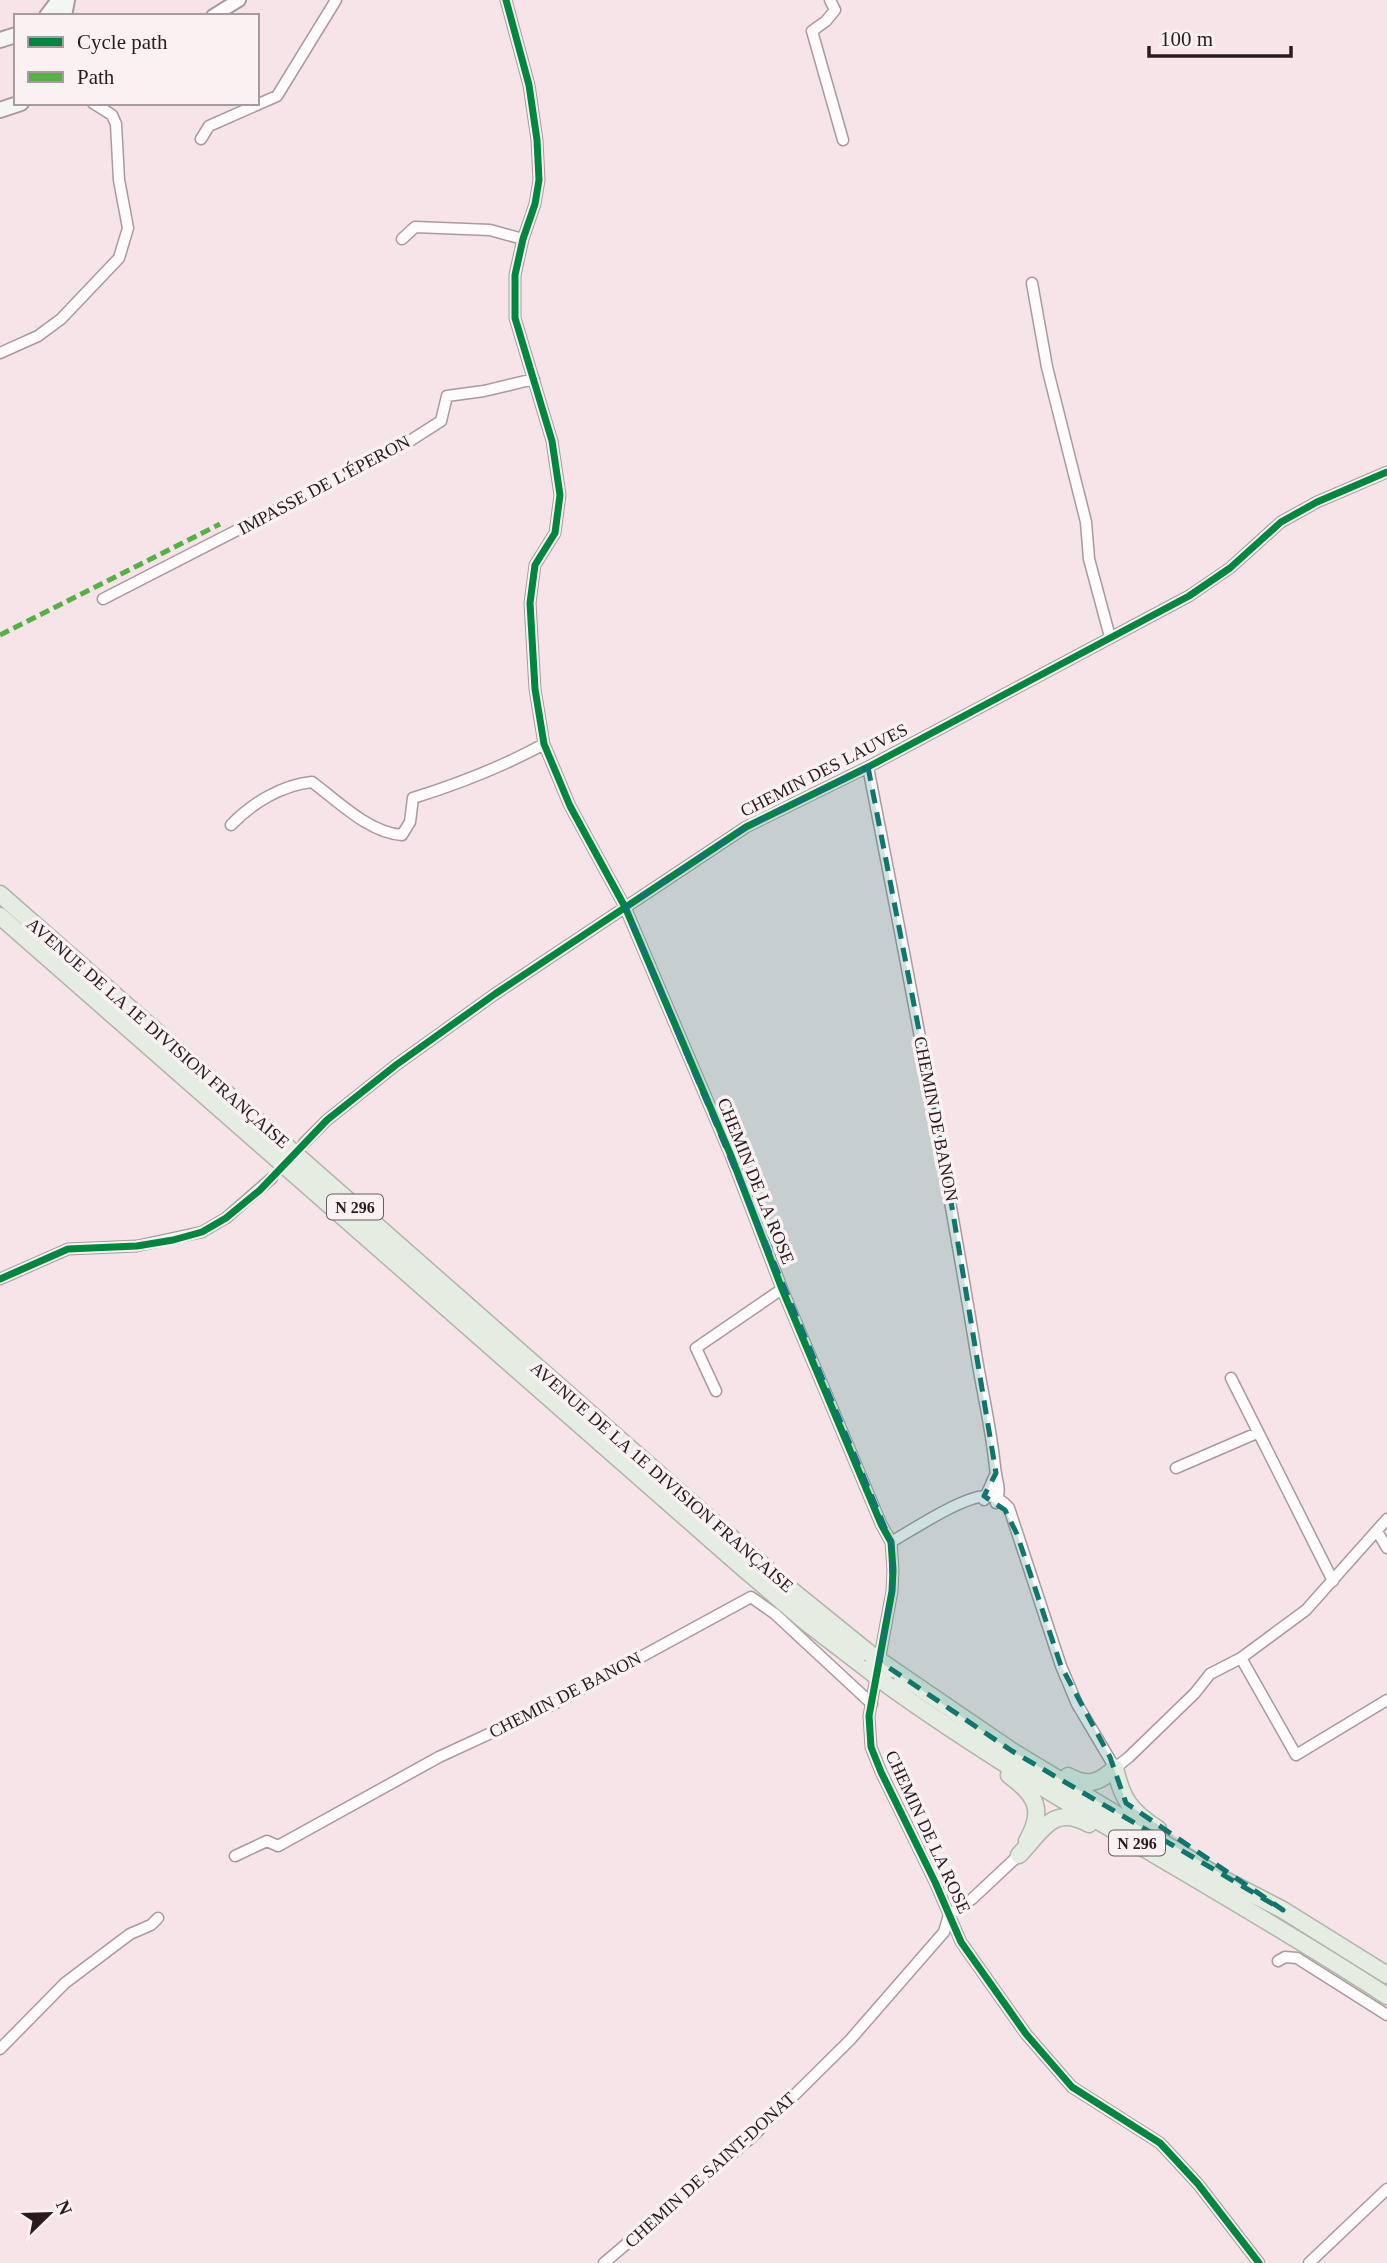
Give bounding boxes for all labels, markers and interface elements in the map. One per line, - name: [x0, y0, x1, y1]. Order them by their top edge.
- legend: [14, 14, 259, 105]
- scale bar: [1149, 14, 1291, 58]
- text: 100 m: [1160, 27, 1213, 51]
- text: Cycle path: [77, 30, 168, 54]
- text: Path: [77, 65, 115, 89]
- street label: IMPASSE DE L'ÉPERON: [234, 430, 413, 539]
- street label: CHEMIN DES LAUVES: [737, 719, 911, 821]
- street label: AVENUE DE LA 1E DIVISION FRANÇAISE: [23, 914, 293, 1152]
- street label: CHEMIN DE BANON: [910, 1035, 962, 1203]
- street label: CHEMIN DE LA ROSE: [713, 1095, 799, 1267]
- road number: N 296: [327, 1194, 383, 1219]
- street label: AVENUE DE LA 1E DIVISION FRANÇAISE: [527, 1358, 797, 1596]
- street label: CHEMIN DE BANON: [486, 1648, 644, 1742]
- street label: CHEMIN DE LA ROSE: [881, 1747, 975, 1917]
- road number: N 296: [1109, 1830, 1165, 1856]
- street label: CHEMIN DE SAINT-DONAT: [621, 2088, 799, 2252]
- north arrow: [14, 2179, 84, 2249]
- text: N: [52, 2197, 77, 2218]

